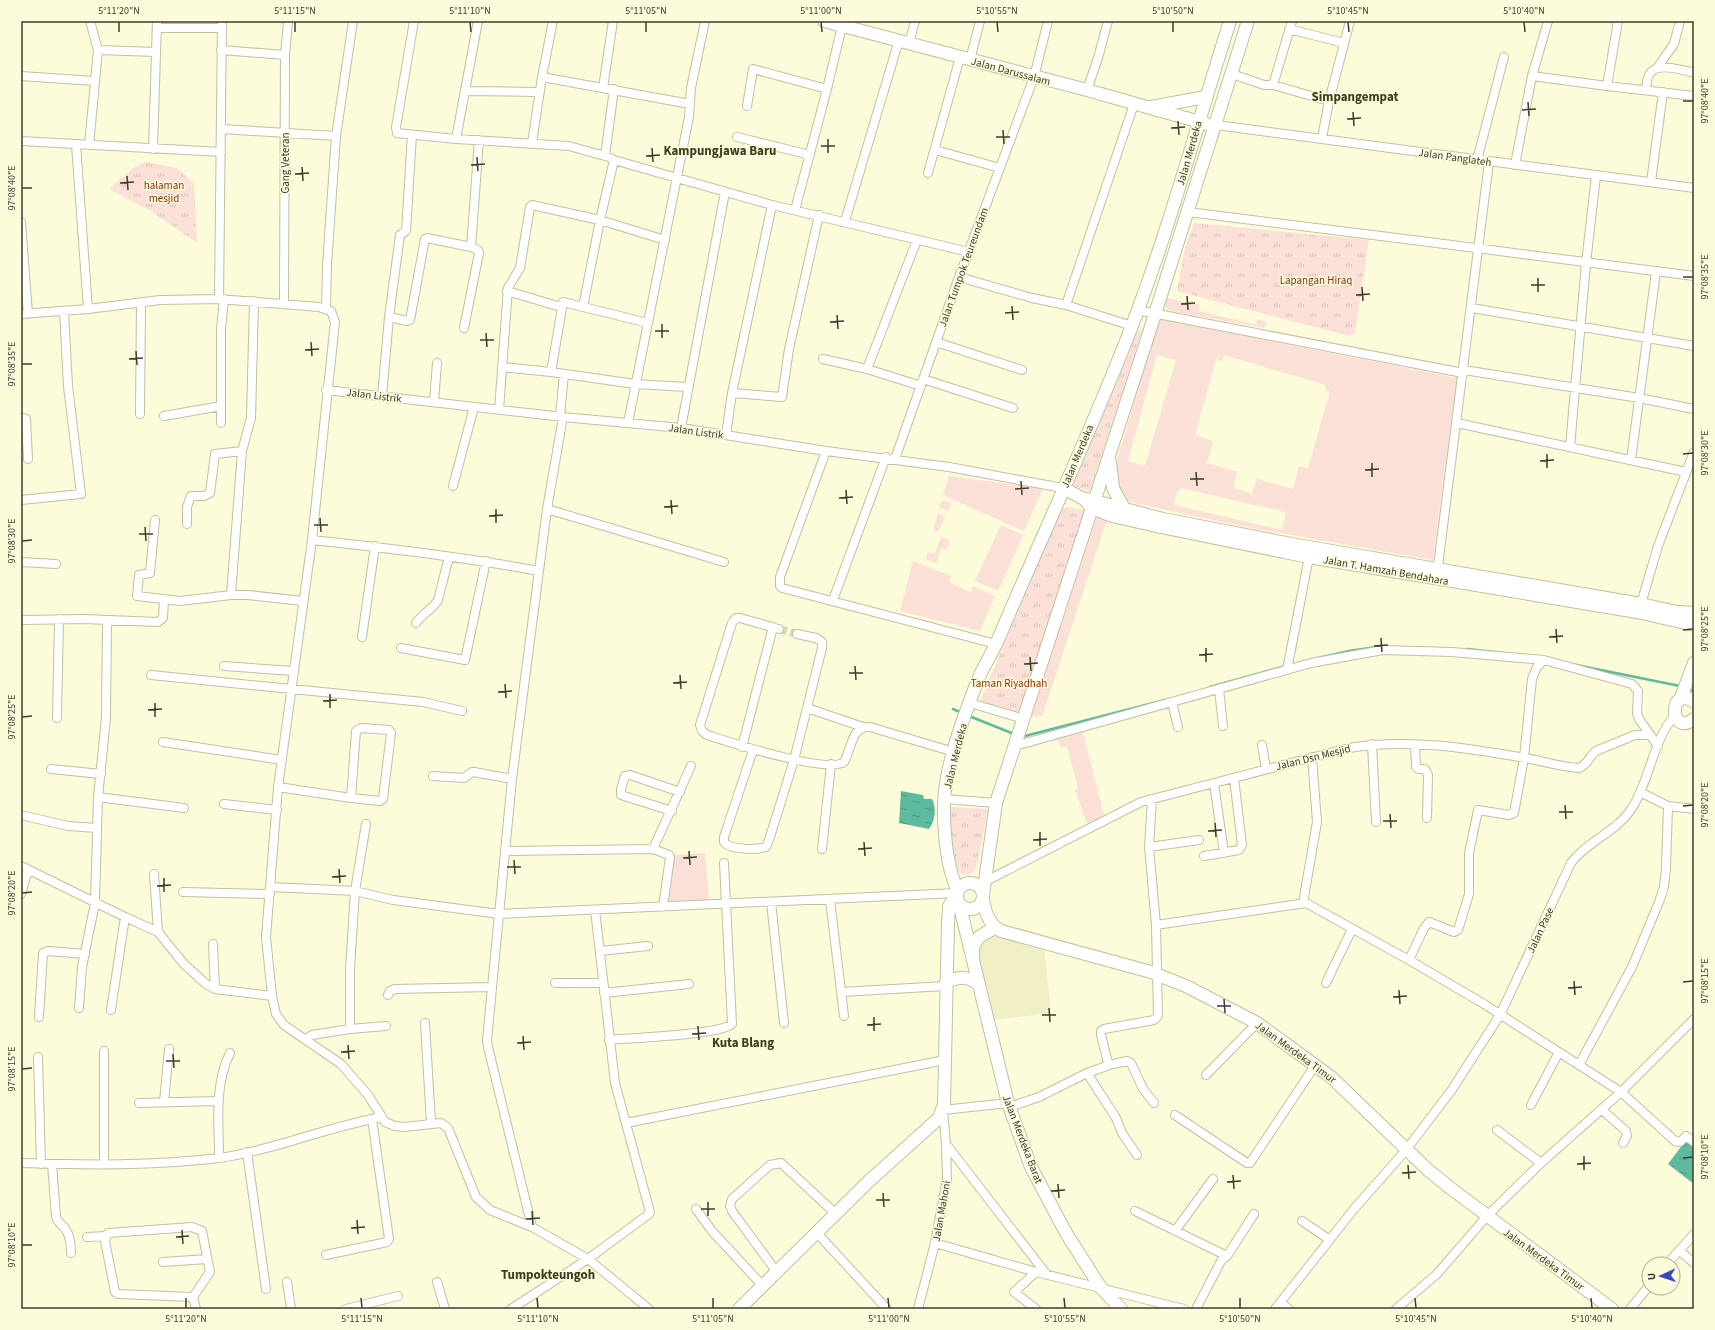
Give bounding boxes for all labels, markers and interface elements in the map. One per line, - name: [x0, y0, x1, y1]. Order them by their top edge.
- text: 5°11'20"N: [98, 4, 140, 18]
- text: 5°11'15"N: [274, 4, 316, 18]
- text: 5°11'10"N: [449, 4, 491, 18]
- text: 5°11'05"N: [625, 4, 667, 18]
- text: 5°11'00"N: [800, 4, 842, 18]
- text: 5°10'55"N: [976, 4, 1018, 18]
- text: 5°10'50"N: [1152, 4, 1194, 18]
- text: 5°10'45"N: [1327, 4, 1369, 18]
- text: 5°10'40"N: [1503, 4, 1545, 18]
- street label: Jalan Darussalam: [969, 54, 1052, 89]
- text: 97°08'40"E: [1698, 78, 1712, 124]
- district label: Simpangempat: [1311, 88, 1399, 106]
- street label: Jalan Merdeka: [1173, 119, 1206, 187]
- street label: Gang Veteran: [278, 132, 293, 194]
- district label: Kampungjawa Baru: [664, 142, 776, 160]
- street label: Jalan Panglateh: [1418, 145, 1492, 170]
- text: 97°08'40"E: [5, 165, 19, 211]
- park label: halaman mesjid: [144, 178, 184, 206]
- street label: Jalan Tumpok Teureundam: [935, 205, 992, 329]
- text: 97°08'35"E: [1698, 254, 1712, 300]
- park label: Lapangan Hiraq: [1280, 273, 1352, 288]
- text: 97°08'35"E: [5, 341, 19, 387]
- street label: Jalan Listrik: [345, 385, 403, 406]
- street label: Jalan Listrik: [667, 420, 725, 443]
- street label: Jalan Merdeka: [1057, 422, 1097, 490]
- text: 97°08'30"E: [1698, 430, 1712, 476]
- text: 97°08'30"E: [5, 518, 19, 564]
- street label: Jalan T. Hamzah Bendahara: [1322, 552, 1450, 589]
- text: 97°08'25"E: [1698, 606, 1712, 652]
- park label: Taman Riyadhah: [971, 676, 1047, 691]
- text: 97°08'25"E: [5, 694, 19, 740]
- street label: Jalan Merdeka: [940, 722, 971, 790]
- street label: Jalan Dsn Mesjid: [1274, 741, 1352, 774]
- text: 97°08'20"E: [1698, 782, 1712, 828]
- text: 97°08'20"E: [5, 870, 19, 916]
- street label: Jalan Pase: [1523, 904, 1558, 955]
- text: 97°08'15"E: [1698, 958, 1712, 1004]
- street label: Jalan Merdeka Timur: [1252, 1018, 1339, 1087]
- district label: Kuta Blang: [712, 1034, 774, 1052]
- text: 97°08'15"E: [5, 1046, 19, 1092]
- street label: Jalan Merdeka Barat: [999, 1093, 1046, 1186]
- text: 97°08'10"E: [1698, 1134, 1712, 1180]
- street label: Jalan Mahoni: [929, 1179, 954, 1243]
- text: 97°08'10"E: [5, 1222, 19, 1268]
- street label: Jalan Merdeka Timur: [1500, 1225, 1587, 1294]
- north arrow: [1641, 1256, 1681, 1296]
- district label: Tumpokteungoh: [501, 1266, 595, 1284]
- text: U: [1644, 1272, 1659, 1281]
- text: 5°11'20"N: [165, 1312, 207, 1326]
- text: 5°11'15"N: [341, 1312, 383, 1326]
- text: 5°11'10"N: [517, 1312, 559, 1326]
- text: 5°11'05"N: [692, 1312, 734, 1326]
- text: 5°11'00"N: [868, 1312, 910, 1326]
- text: 5°10'55"N: [1044, 1312, 1086, 1326]
- text: 5°10'50"N: [1219, 1312, 1261, 1326]
- text: 5°10'45"N: [1395, 1312, 1437, 1326]
- text: 5°10'40"N: [1571, 1312, 1613, 1326]

